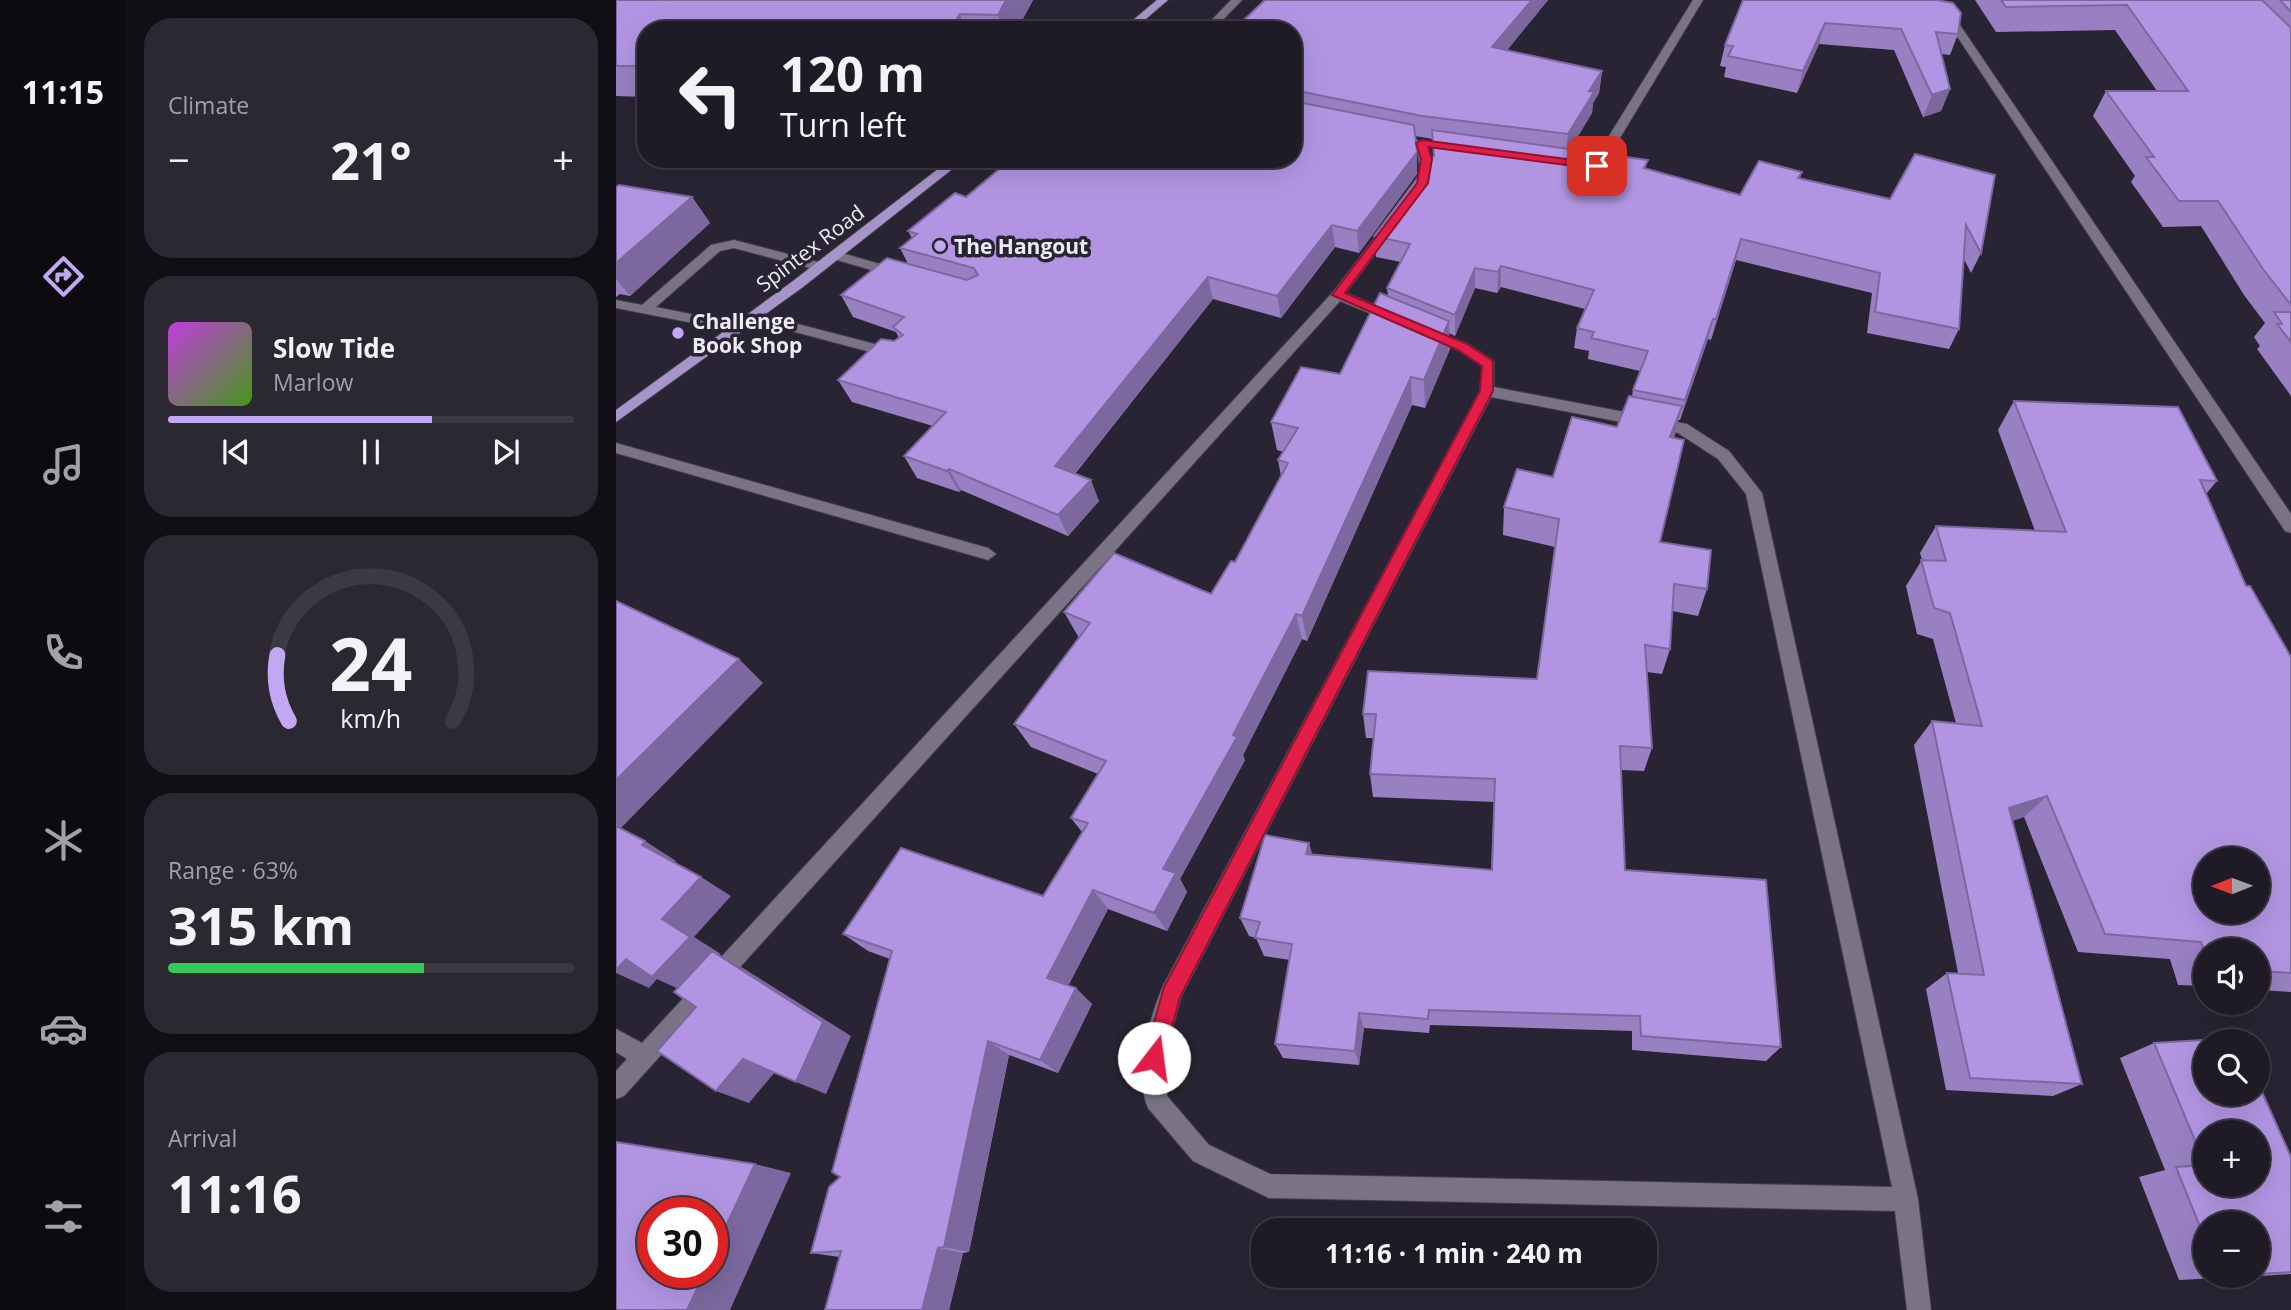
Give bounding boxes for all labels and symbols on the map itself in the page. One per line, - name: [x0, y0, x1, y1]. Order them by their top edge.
- pin: [1567, 136, 1627, 196]
- street label: Spintex Road: [750, 198, 870, 298]
- place label: The Hangout: [954, 232, 1088, 260]
- marker: The Hangout: [932, 238, 948, 254]
- place label: Challenge Book Shop: [692, 307, 802, 359]
- marker: Challenge Book Shop: [670, 325, 686, 341]
- north arrow: [2193, 847, 2270, 924]
- position arrow: [1117, 1021, 1191, 1095]
- speed limit sign: 30: [637, 1197, 728, 1288]

